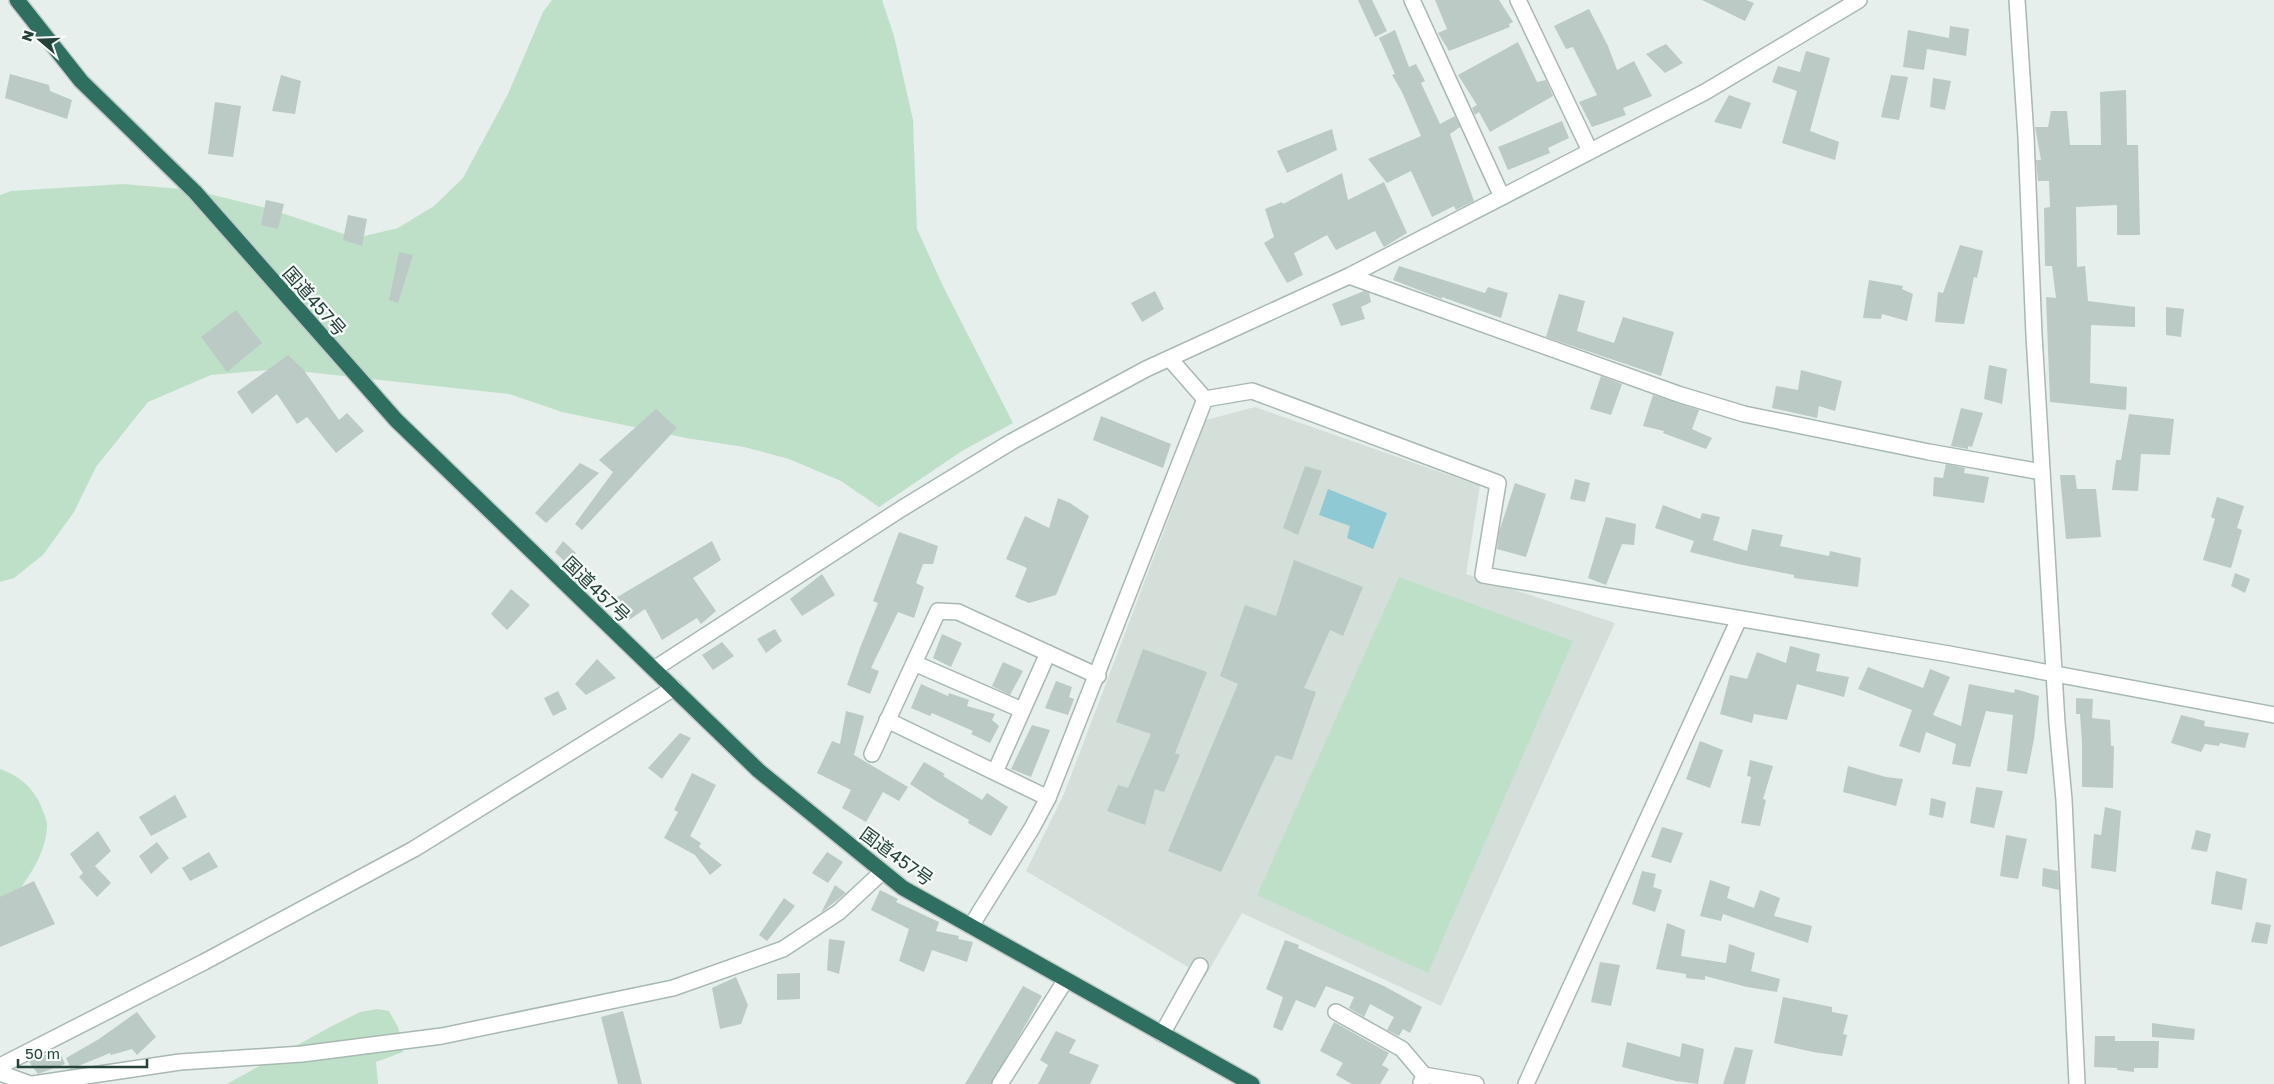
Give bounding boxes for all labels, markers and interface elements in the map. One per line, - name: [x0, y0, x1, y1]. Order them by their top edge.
- north arrow: [15, 15, 65, 65]
- text: N: [17, 28, 37, 43]
- street label: 国道457号: [279, 262, 351, 340]
- street label: 国道457号: [559, 552, 635, 626]
- street label: 国道457号: [856, 822, 938, 890]
- scale bar: [18, 1036, 146, 1068]
- text: 50 m: [25, 1044, 60, 1062]

